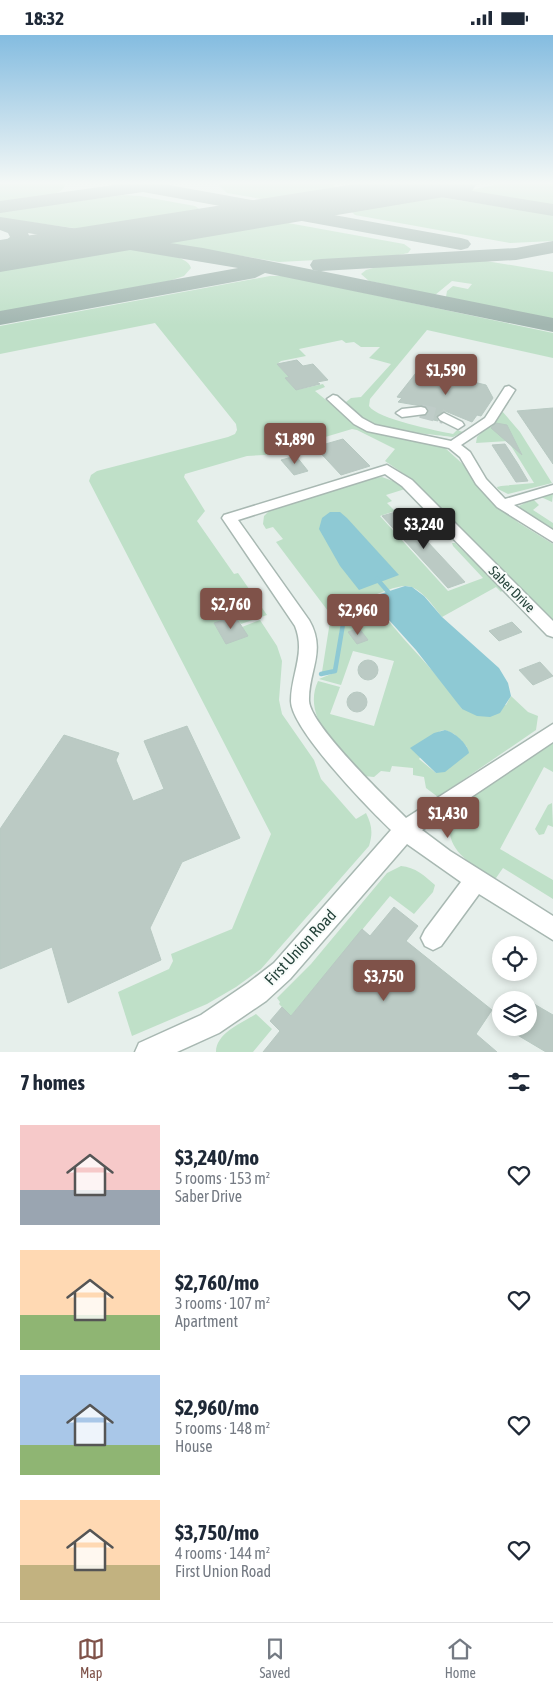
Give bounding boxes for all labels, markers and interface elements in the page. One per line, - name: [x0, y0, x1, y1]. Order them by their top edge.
- text: 18:32: [25, 7, 64, 29]
- pin: $1,590: [405, 353, 487, 396]
- text: $1,590: [426, 361, 466, 379]
- pin: $1,890: [254, 423, 336, 465]
- text: $1,890: [275, 430, 315, 448]
- pin: $3,240: [383, 507, 465, 550]
- text: $3,240: [404, 515, 444, 533]
- street label: Saber Drive: [486, 563, 538, 615]
- pin: $2,760: [190, 587, 272, 630]
- pin: $2,960: [317, 593, 399, 636]
- text: $2,760: [211, 595, 251, 613]
- text: $2,960: [338, 601, 378, 619]
- pin: $1,430: [407, 797, 489, 839]
- text: $1,430: [428, 804, 468, 822]
- street label: First Union Road: [261, 906, 339, 988]
- map controls: [492, 936, 537, 1036]
- button: locate: [492, 936, 537, 981]
- pin: $3,750: [343, 959, 425, 1002]
- text: $3,750: [364, 967, 404, 985]
- button: layers: [492, 991, 537, 1036]
- icon: filters: [505, 1068, 533, 1096]
- text: 7 homes: [20, 1070, 85, 1094]
- icon: home: [60, 1145, 120, 1205]
- text: $3,240/mo: [175, 1145, 259, 1169]
- icon: heart: [505, 1161, 533, 1189]
- text: 5 rooms · 153 m²: [175, 1169, 270, 1187]
- text: Saber Drive: [175, 1187, 242, 1205]
- icon: home: [60, 1270, 120, 1330]
- text: $2,760/mo: [175, 1270, 259, 1294]
- icon: heart: [505, 1286, 533, 1314]
- text: 3 rooms · 107 m²: [175, 1294, 270, 1312]
- text: Apartment: [175, 1312, 238, 1330]
- icon: home: [60, 1395, 120, 1455]
- text: $2,960/mo: [175, 1395, 259, 1419]
- icon: heart: [505, 1411, 533, 1439]
- text: 5 rooms · 148 m²: [175, 1419, 270, 1437]
- text: House: [175, 1437, 212, 1455]
- icon: home: [60, 1520, 120, 1580]
- text: $3,750/mo: [175, 1520, 259, 1544]
- icon: heart: [505, 1536, 533, 1564]
- text: 4 rooms · 144 m²: [175, 1544, 270, 1562]
- text: First Union Road: [175, 1562, 271, 1580]
- tab: Map: [77, 1635, 105, 1681]
- tab: Saved: [259, 1635, 290, 1681]
- tab: Home: [445, 1635, 476, 1681]

